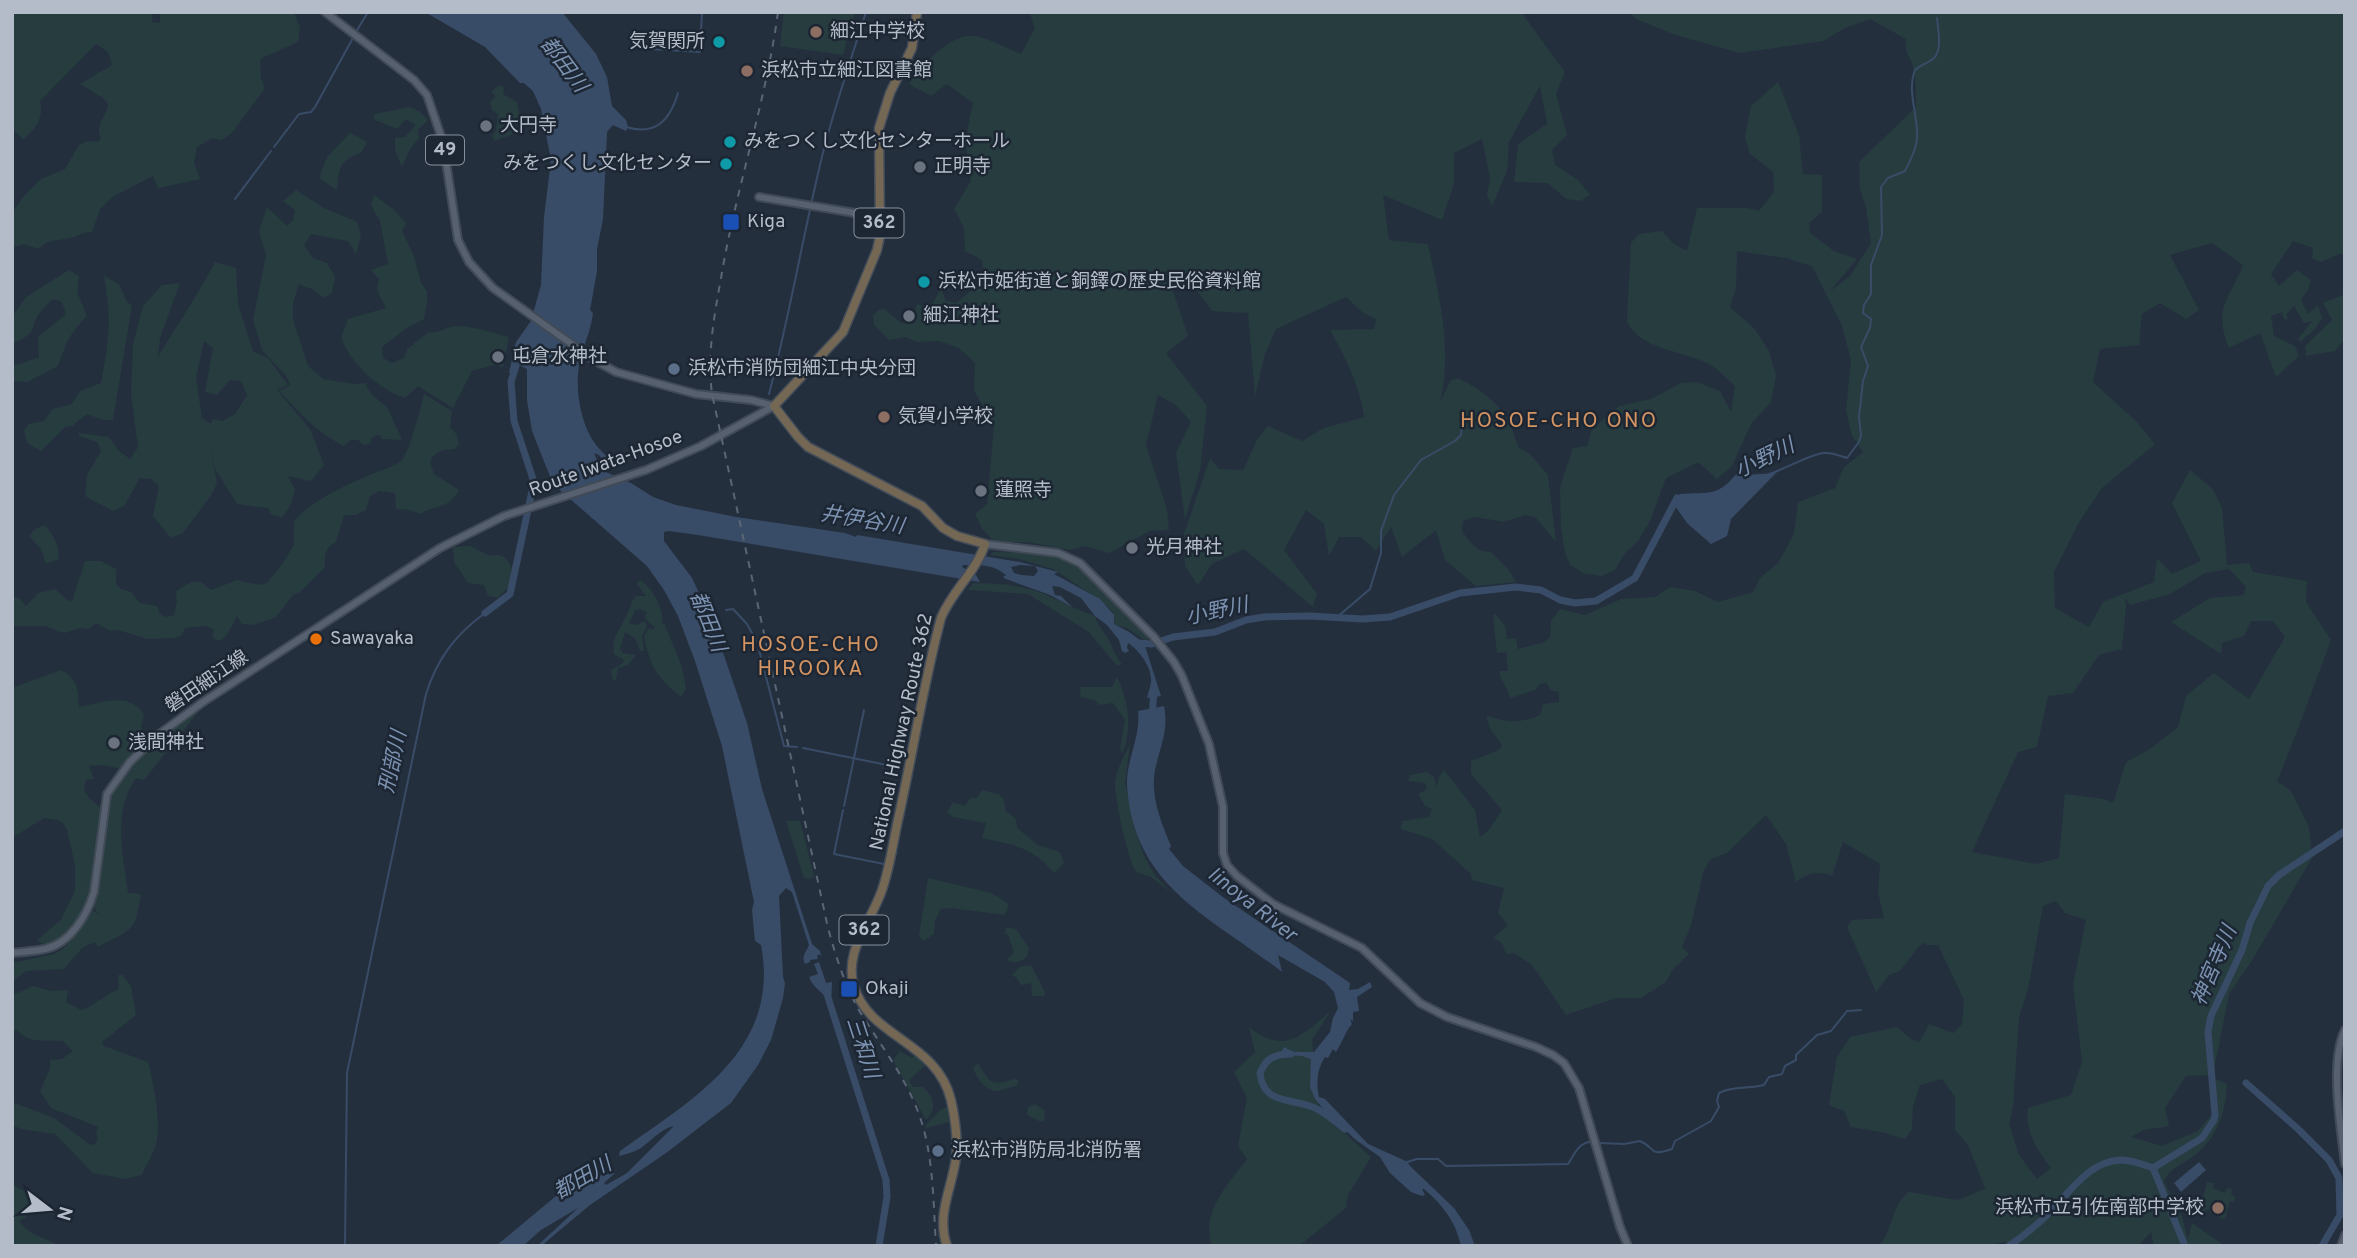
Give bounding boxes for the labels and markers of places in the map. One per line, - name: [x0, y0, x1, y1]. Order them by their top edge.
- place label: 細江中学校: [830, 20, 925, 44]
- marker: 細江中学校: [808, 24, 824, 40]
- place label: 気賀関所: [629, 30, 705, 54]
- marker: 気賀関所: [711, 34, 727, 50]
- place label: 浜松市立細江図書館: [761, 59, 932, 83]
- marker: 浜松市立細江図書館: [739, 63, 755, 79]
- place label: 大円寺: [500, 114, 557, 138]
- marker: 大円寺: [478, 118, 494, 134]
- place label: みをつくし文化センターホール: [744, 130, 1010, 154]
- marker: みをつくし文化センターホール: [722, 134, 738, 150]
- place label: みをつくし文化センター: [503, 152, 712, 176]
- place label: 正明寺: [934, 155, 991, 179]
- marker: みをつくし文化センター: [718, 156, 734, 172]
- marker: 正明寺: [912, 159, 928, 175]
- place label: Kiga: [747, 210, 785, 234]
- marker: Kiga: [721, 212, 741, 232]
- place label: 浜松市姫街道と銅鐸の歴史民俗資料館: [938, 270, 1261, 294]
- marker: 浜松市姫街道と銅鐸の歴史民俗資料館: [916, 274, 932, 290]
- place label: 細江神社: [923, 304, 999, 328]
- marker: 細江神社: [901, 308, 917, 324]
- place label: 屯倉水神社: [512, 345, 607, 369]
- marker: 屯倉水神社: [490, 349, 506, 365]
- place label: 浜松市消防団細江中央分団: [688, 357, 916, 381]
- marker: 浜松市消防団細江中央分団: [666, 361, 682, 377]
- place label: 気賀小学校: [898, 405, 993, 429]
- marker: 気賀小学校: [876, 409, 892, 425]
- place label: 蓮照寺: [995, 479, 1052, 503]
- marker: 蓮照寺: [973, 483, 989, 499]
- place label: 光月神社: [1146, 536, 1222, 560]
- marker: 光月神社: [1124, 540, 1140, 556]
- place label: Sawayaka: [330, 627, 414, 651]
- marker: Sawayaka: [308, 631, 324, 647]
- place label: 浅間神社: [128, 731, 204, 755]
- marker: 浅間神社: [106, 735, 122, 751]
- place label: Okaji: [865, 977, 909, 1001]
- marker: Okaji: [839, 979, 859, 999]
- place label: 浜松市消防局北消防署: [952, 1139, 1142, 1163]
- marker: 浜松市消防局北消防署: [930, 1143, 946, 1159]
- place label: 浜松市立引佐南部中学校: [1995, 1196, 2204, 1220]
- marker: 浜松市立引佐南部中学校: [2210, 1200, 2226, 1216]

